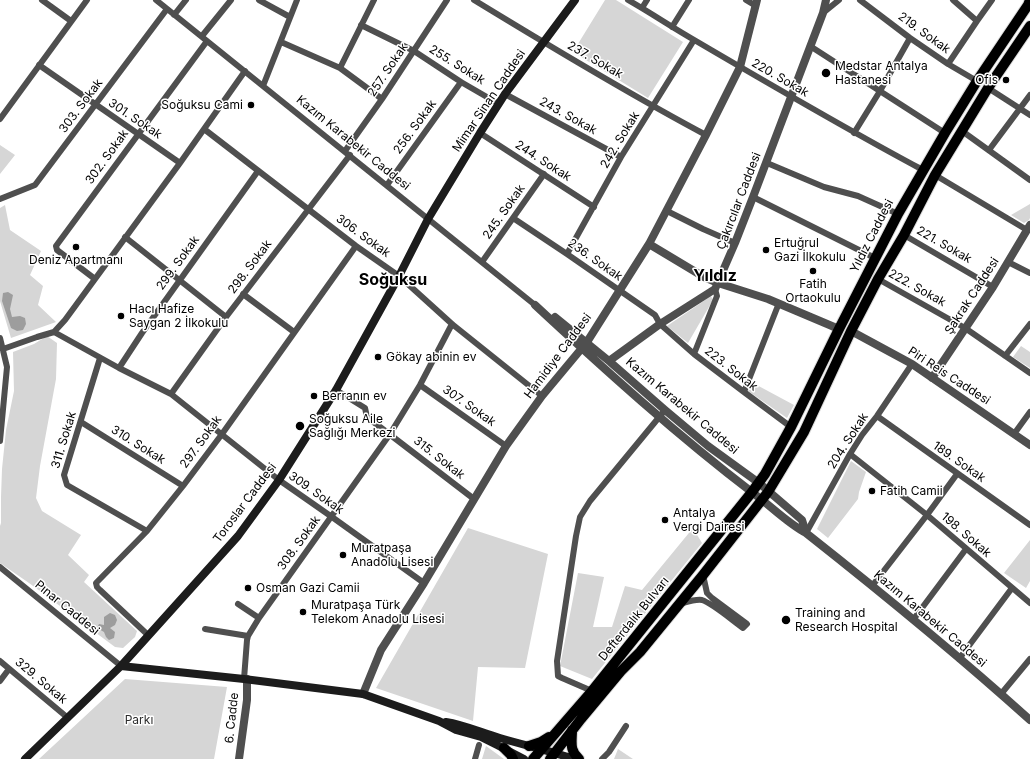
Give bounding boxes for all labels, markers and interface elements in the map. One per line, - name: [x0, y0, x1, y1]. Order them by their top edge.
- street label: 219. Sokak: [895, 9, 953, 57]
- street label: 237. Sokak: [565, 38, 625, 82]
- street label: 257. Sokak: [365, 40, 411, 100]
- street label: 255. Sokak: [426, 42, 488, 88]
- street label: Mimar Sinan Caddesi: [449, 47, 529, 155]
- street label: 220. Sokak: [749, 56, 811, 100]
- place label: Medstar Antalya Hastanesi: [835, 59, 928, 87]
- marker: Medstar Antalya Hastanesi: [820, 67, 832, 79]
- place label: Ofis: [975, 73, 998, 87]
- marker: Ofis: [1001, 75, 1011, 85]
- street label: 303. Sokak: [56, 76, 106, 136]
- street label: Kazım Karabekir Caddesi: [293, 93, 413, 193]
- street label: 243. Sokak: [537, 94, 599, 138]
- street label: 301. Sokak: [105, 96, 165, 142]
- street label: 256. Sokak: [391, 97, 439, 157]
- place label: Soğuksu Cami: [161, 98, 243, 112]
- marker: Soğuksu Cami: [246, 100, 256, 110]
- street label: 242. Sokak: [597, 109, 643, 171]
- street label: 302. Sokak: [82, 127, 132, 187]
- street label: 244. Sokak: [512, 138, 574, 184]
- street label: Çakırcılar Caddesi: [714, 150, 764, 252]
- street label: 245. Sokak: [480, 182, 528, 242]
- street label: Yıldız Caddesi: [847, 197, 897, 275]
- street label: 306. Sokak: [333, 211, 393, 261]
- street label: 221. Sokak: [914, 223, 974, 267]
- street label: 299. Sokak: [154, 233, 202, 293]
- street label: 236. Sokak: [565, 236, 625, 284]
- place label: Ertuğrul Gazi İlkokulu: [774, 236, 846, 264]
- street label: 298. Sokak: [225, 237, 275, 297]
- marker: Deniz Apartmanı: [71, 242, 81, 252]
- marker: Ertuğrul Gazi İlkokulu: [761, 245, 771, 255]
- place label: Deniz Apartmanı: [29, 253, 123, 267]
- street label: Şakrak Caddesi: [942, 255, 1002, 337]
- district label: Yıldız: [693, 266, 737, 286]
- marker: Fatih Ortaokulu: [808, 266, 818, 276]
- street label: 222. Sokak: [886, 266, 948, 310]
- district label: Soğuksu: [359, 270, 427, 290]
- place label: Fatih Ortaokulu: [785, 277, 841, 305]
- place label: Hacı Hafize Saygan 2 İlkokulu: [129, 302, 228, 330]
- marker: Hacı Hafize Saygan 2 İlkokulu: [116, 311, 126, 321]
- street label: Hamidiye Caddesi: [521, 311, 595, 401]
- street label: 223. Sokak: [702, 344, 760, 394]
- street label: Piri Reis Caddesi: [905, 344, 993, 408]
- place label: Gökay abinin ev: [386, 350, 476, 364]
- marker: Gökay abinin ev: [373, 352, 383, 362]
- street label: Kazım Karabekir Caddesi: [623, 355, 741, 457]
- street label: 307. Sokak: [440, 382, 498, 430]
- place label: Berranın ev: [322, 389, 387, 403]
- marker: Berranın ev: [309, 391, 319, 401]
- street label: 311. Sokak: [49, 410, 79, 470]
- street label: 204. Sokak: [825, 410, 871, 472]
- place label: Soğuksu Aile Sağlığı Merkezi: [309, 412, 395, 440]
- street label: 297. Sokak: [177, 413, 225, 471]
- marker: Soğuksu Aile Sağlığı Merkezi: [294, 420, 306, 432]
- street label: 310. Sokak: [108, 423, 168, 467]
- street label: 315. Sokak: [411, 434, 467, 482]
- street label: 189. Sokak: [930, 439, 988, 485]
- street label: Toroslar Caddesi: [210, 460, 280, 546]
- street label: 309. Sokak: [286, 469, 346, 517]
- place label: Fatih Camii: [880, 484, 943, 498]
- marker: Fatih Camii: [867, 486, 877, 496]
- place label: Antalya Vergi Dairesi: [673, 506, 744, 534]
- street label: 198. Sokak: [938, 510, 994, 560]
- street label: 308. Sokak: [274, 513, 324, 573]
- marker: Antalya Vergi Dairesi: [660, 515, 670, 525]
- place label: Muratpaşa Anadolu Lisesi: [351, 541, 433, 569]
- marker: Muratpaşa Anadolu Lisesi: [338, 550, 348, 560]
- street label: Kazım Karabekir Caddesi: [871, 568, 989, 670]
- street label: Defterdalık Bulvarı: [596, 574, 672, 664]
- street label: Pınar Caddesi: [32, 578, 102, 638]
- place label: Osman Gazi Camii: [256, 581, 360, 595]
- marker: Osman Gazi Camii: [243, 583, 253, 593]
- place label: Muratpaşa Türk Telekom Anadolu Lisesi: [311, 598, 444, 626]
- place label: Training and Research Hospital: [795, 606, 898, 634]
- marker: Muratpaşa Türk Telekom Anadolu Lisesi: [298, 607, 308, 617]
- marker: Training and Research Hospital: [780, 614, 792, 626]
- street label: 329. Sokak: [12, 655, 70, 707]
- street label: 6. Cadde: [222, 692, 242, 744]
- park label: Parkı: [125, 713, 153, 727]

